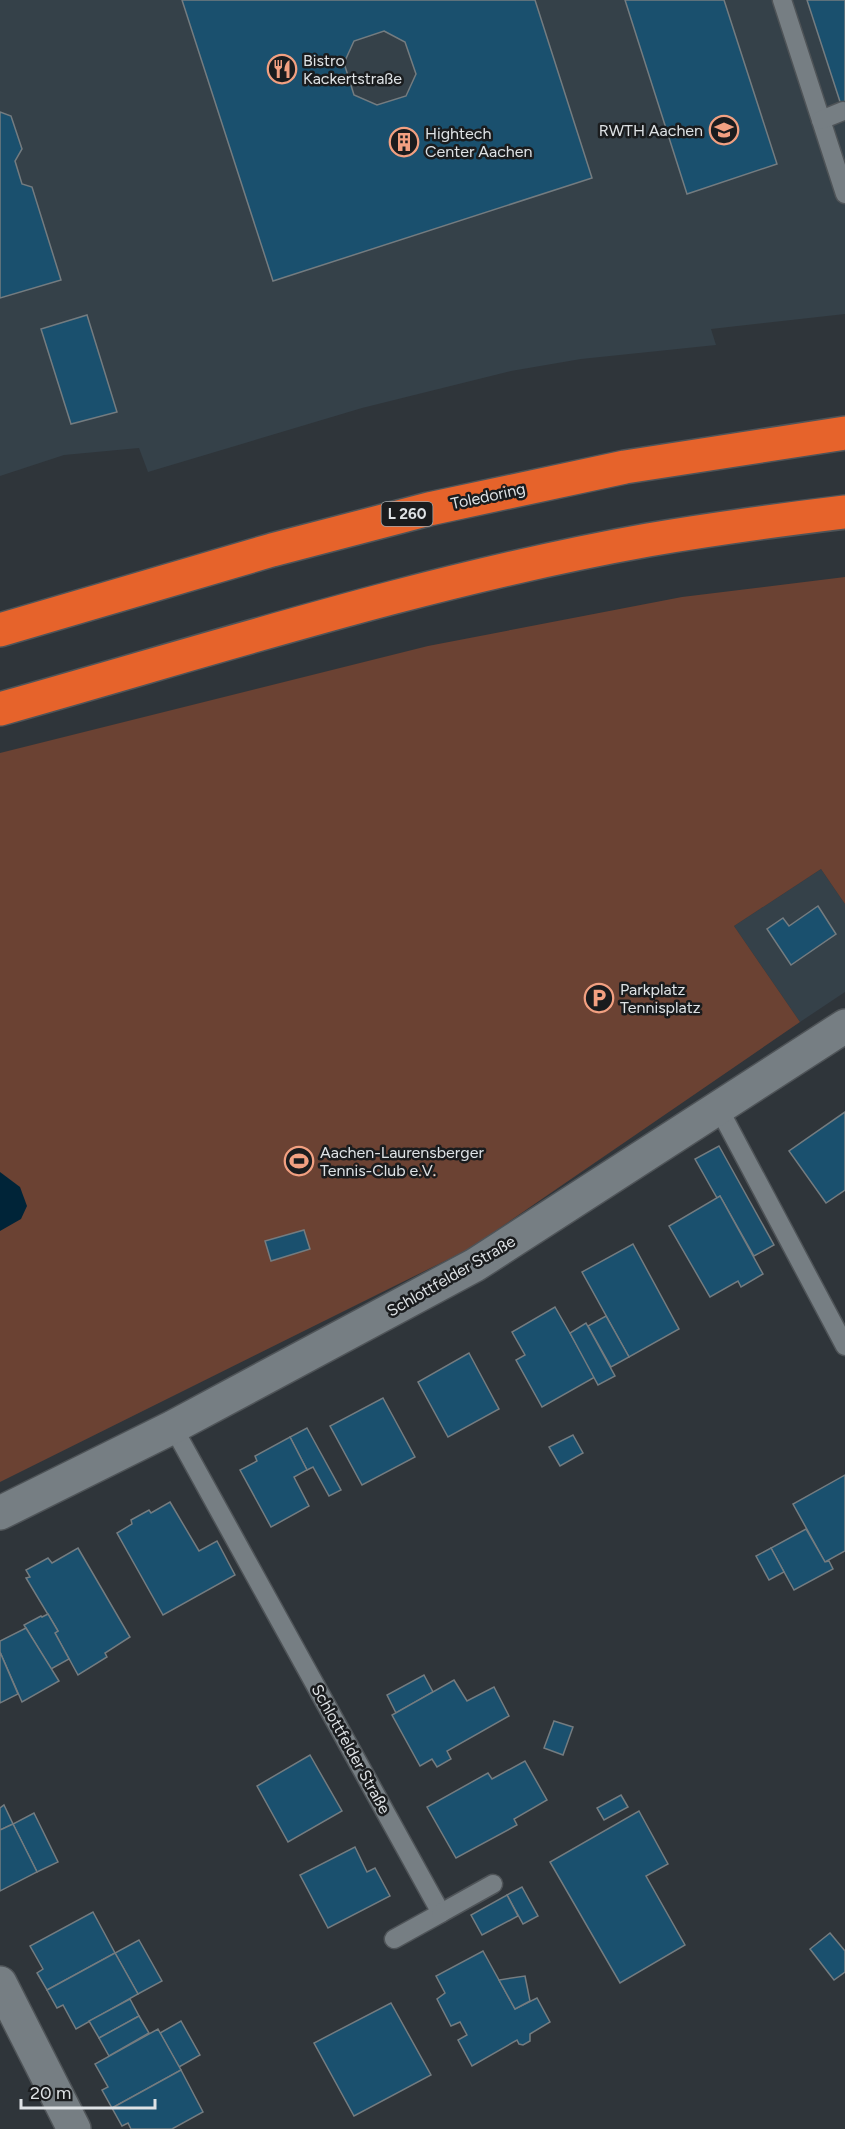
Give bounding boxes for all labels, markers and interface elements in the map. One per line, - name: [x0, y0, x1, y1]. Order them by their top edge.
- place label: Bistro Kackertstraße: [303, 51, 402, 88]
- restaurant icon: Bistro Kackertstraße: [266, 53, 298, 85]
- school or university icon: RWTH Aachen: [708, 114, 740, 146]
- place label: RWTH Aachen: [599, 121, 703, 140]
- place label: Hightech Center Aachen: [425, 124, 533, 161]
- building icon: Hightech Center Aachen: [388, 126, 420, 158]
- street label: Toledoring: [449, 479, 527, 513]
- road number: L 260: [382, 502, 432, 526]
- place label: Parkplatz Tennisplatz: [620, 980, 701, 1017]
- parking icon: Parkplatz Tennisplatz: [583, 982, 615, 1014]
- place label: Aachen-Laurensberger Tennis-Club e.V.: [320, 1143, 484, 1180]
- sports icon: Aachen-Laurensberger Tennis-Club e.V.: [283, 1145, 315, 1177]
- street label: Schlottfelder Straße: [383, 1231, 519, 1321]
- street label: Schlottfelder Straße: [308, 1681, 395, 1817]
- scale bar: [21, 2072, 154, 2110]
- text: 20 m: [30, 2082, 71, 2104]

